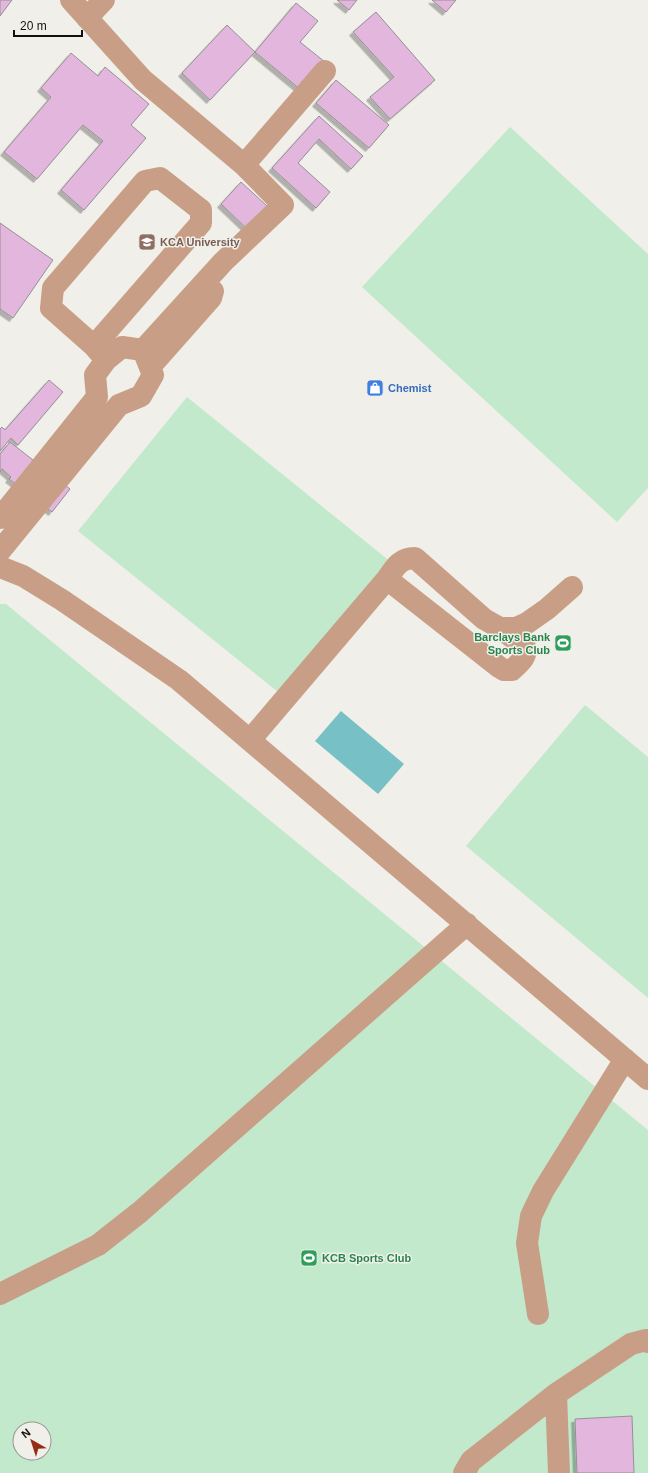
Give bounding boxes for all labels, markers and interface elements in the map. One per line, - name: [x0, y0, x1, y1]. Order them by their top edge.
- scale bar: [14, 12, 82, 38]
- text: 20 m: [20, 19, 47, 33]
- school or university icon: KCA University: [137, 232, 157, 252]
- place label: KCA University: [160, 236, 241, 248]
- shop icon: Chemist: [365, 378, 385, 398]
- place label: Chemist: [388, 382, 432, 394]
- place label: Barclays Bank Sports Club: [474, 631, 551, 656]
- sports icon: Barclays Bank Sports Club: [553, 633, 573, 653]
- sports icon: KCB Sports Club: [299, 1248, 319, 1268]
- place label: KCB Sports Club: [322, 1252, 412, 1264]
- north arrow: [12, 1421, 52, 1461]
- text: N: [19, 1426, 33, 1440]

